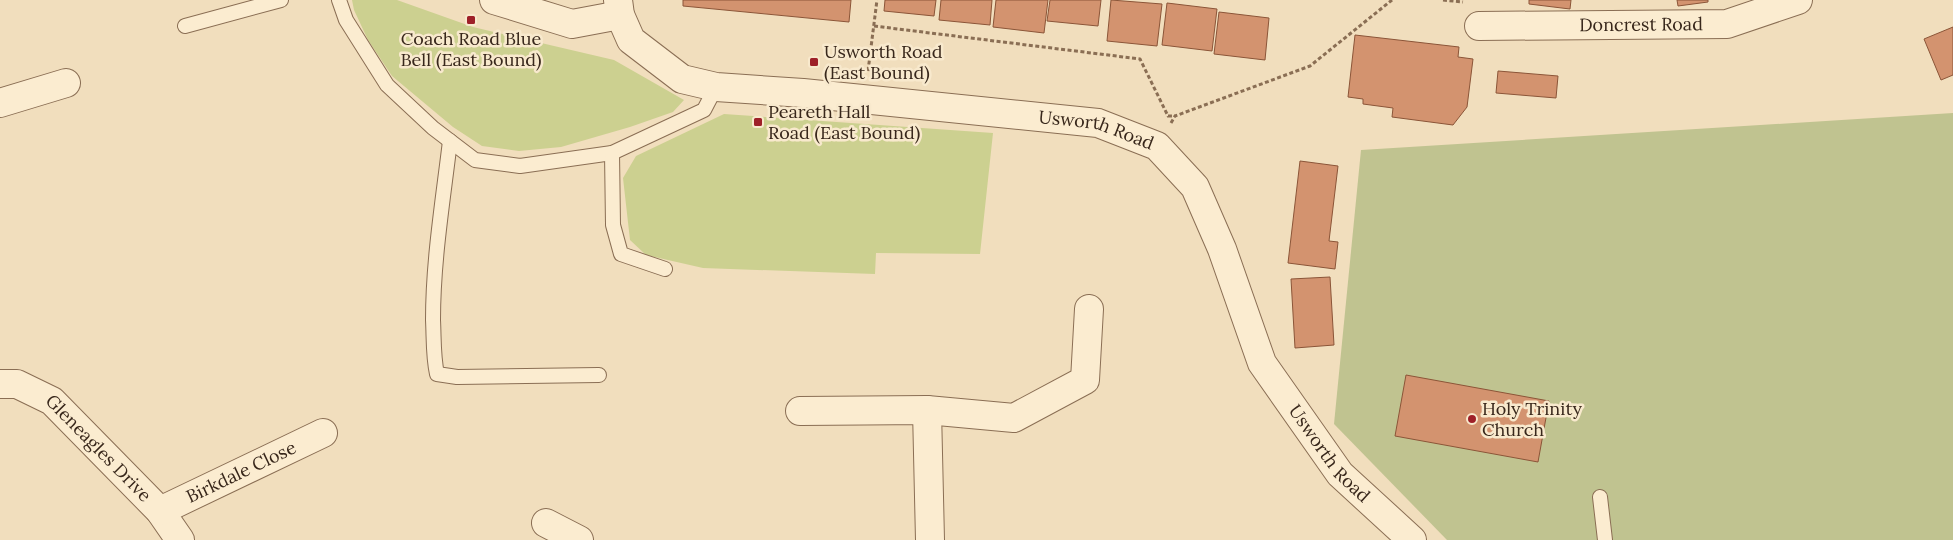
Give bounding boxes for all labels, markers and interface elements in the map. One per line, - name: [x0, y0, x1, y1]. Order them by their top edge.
- street label: Doncrest Road: [1579, 12, 1703, 36]
- marker: Coach Road Blue Bell (East Bound): [465, 14, 477, 26]
- place label: Coach Road Blue Bell (East Bound): [400, 27, 542, 71]
- place label: Usworth Road (East Bound): [824, 40, 943, 84]
- marker: Usworth Road (East Bound): [808, 56, 820, 68]
- place label: Peareth Hall Road (East Bound): [768, 100, 920, 144]
- street label: Usworth Road: [1038, 105, 1158, 155]
- marker: Peareth Hall Road (East Bound): [752, 116, 764, 128]
- street label: Gleneagles Drive: [41, 389, 157, 507]
- place label: Holy Trinity Church: [1482, 397, 1583, 441]
- street label: Usworth Road: [1284, 400, 1375, 507]
- marker: Holy Trinity Church: [1466, 413, 1478, 425]
- street label: Birkdale Close: [182, 436, 300, 508]

